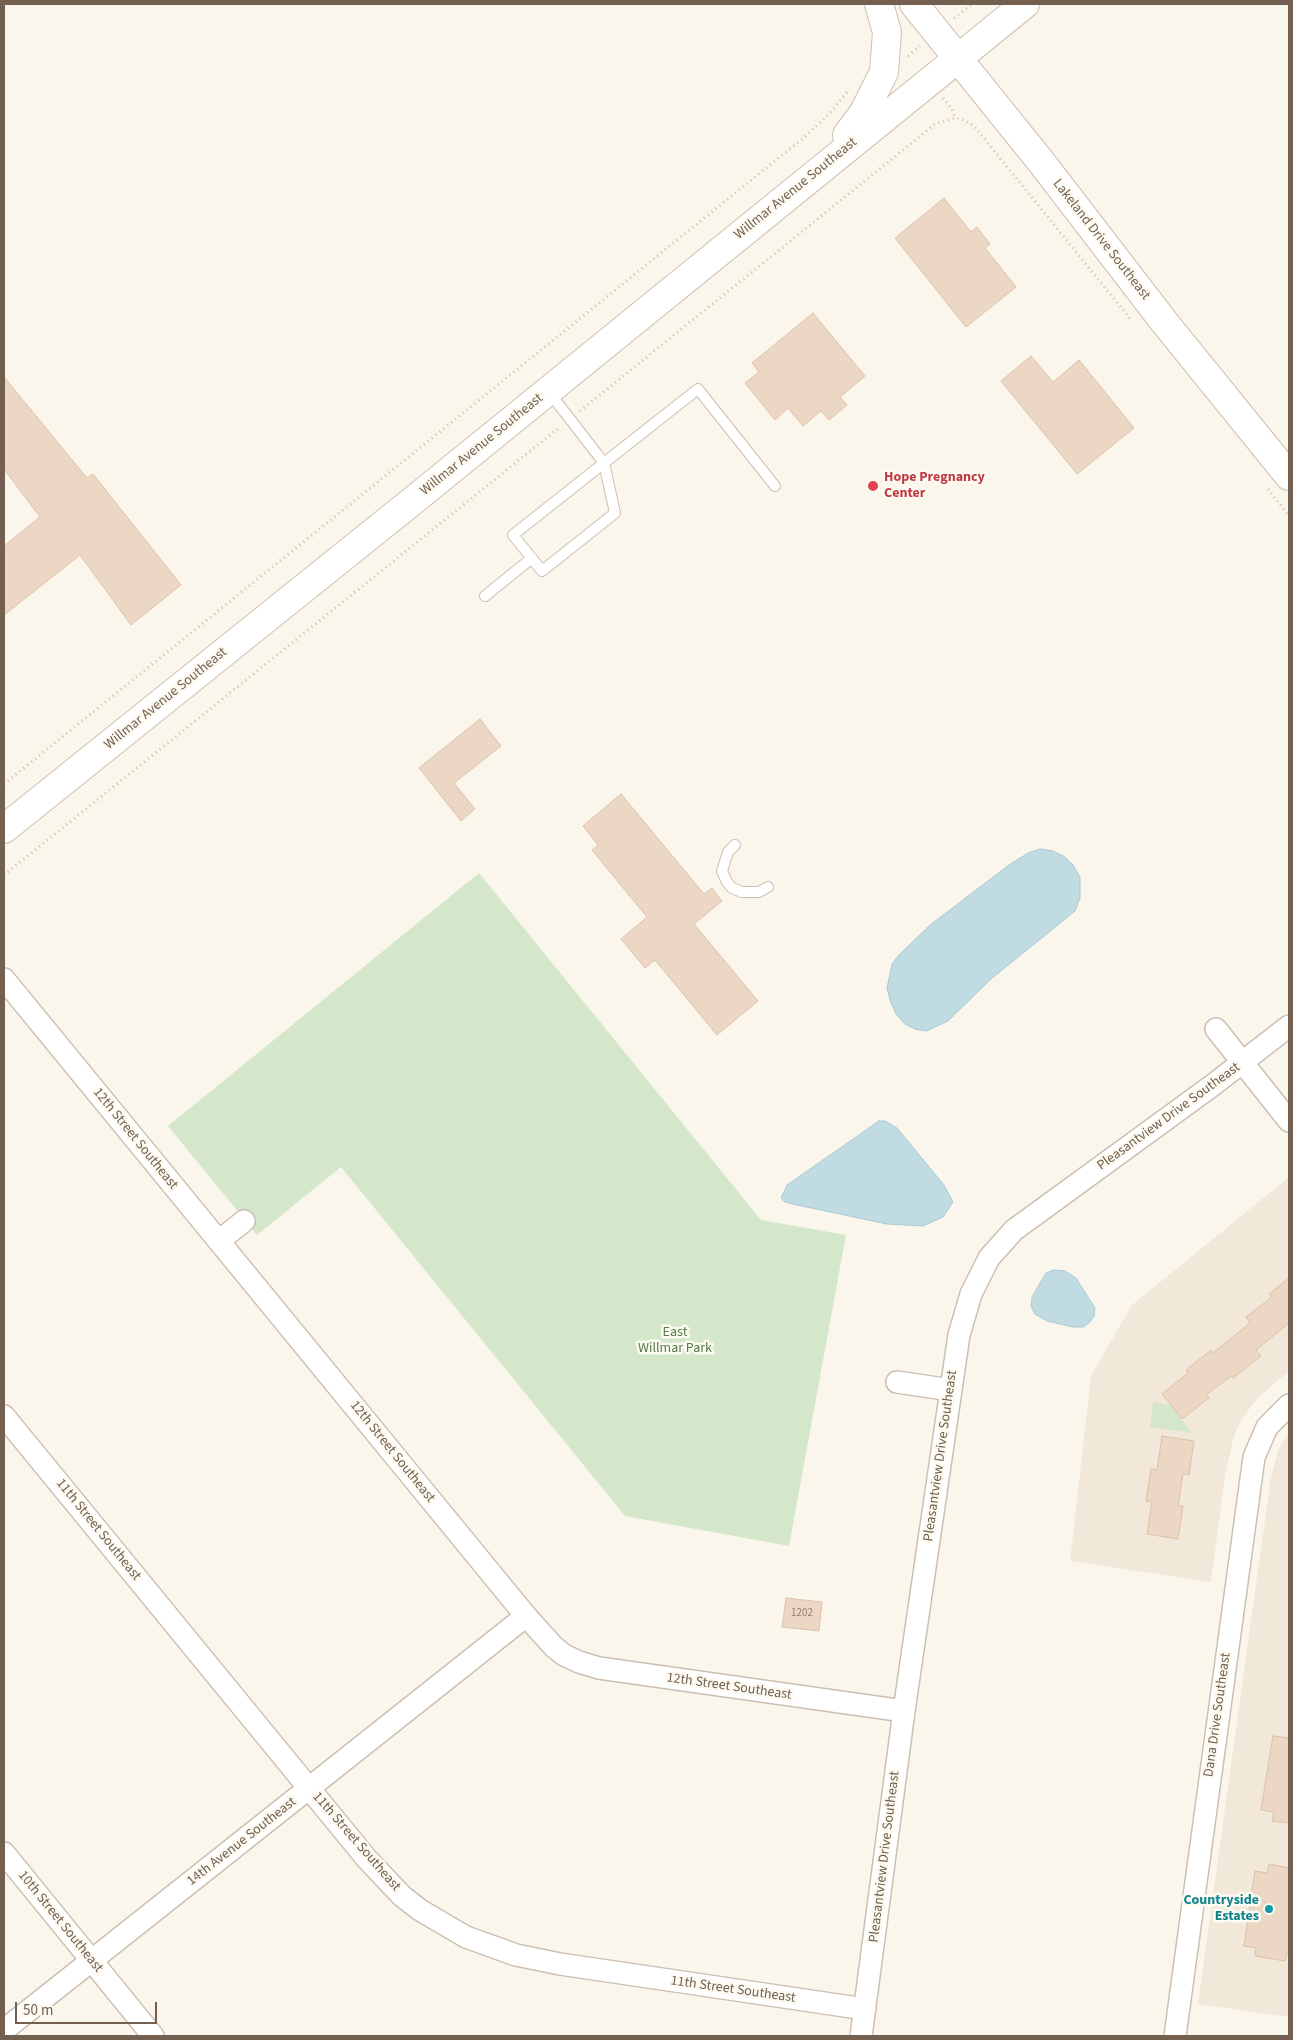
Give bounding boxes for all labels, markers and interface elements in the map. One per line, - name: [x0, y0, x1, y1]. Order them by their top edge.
- street label: Willmar Avenue Southeast: [731, 134, 861, 244]
- street label: Lakeland Drive Southeast: [1049, 176, 1153, 304]
- street label: Willmar Avenue Southeast: [417, 390, 547, 500]
- place label: Hope Pregnancy Center: [884, 470, 985, 502]
- marker: Hope Pregnancy Center: [866, 479, 880, 493]
- street label: Willmar Avenue Southeast: [101, 644, 231, 754]
- street label: Pleasantview Drive Southeast: [1094, 1059, 1244, 1175]
- street label: 12th Street Southeast: [89, 1085, 181, 1193]
- park label: East Willmar Park: [638, 1325, 712, 1358]
- street label: Pleasantview Drive Southeast: [921, 1369, 961, 1543]
- street label: 12th Street Southeast: [346, 1398, 438, 1506]
- street label: 11th Street Southeast: [52, 1476, 144, 1584]
- house number: 1202: [791, 1607, 813, 1621]
- street label: Dana Drive Southeast: [1201, 1652, 1235, 1778]
- street label: 12th Street Southeast: [665, 1670, 793, 1704]
- street label: Pleasantview Drive Southeast: [866, 1770, 904, 1944]
- street label: 11th Street Southeast: [308, 1789, 404, 1895]
- street label: 14th Avenue Southeast: [184, 1794, 300, 1890]
- street label: 10th Street Southeast: [14, 1868, 106, 1976]
- place label: Countryside Estates: [1183, 1893, 1259, 1925]
- marker: Countryside Estates: [1263, 1903, 1275, 1915]
- street label: 11th Street Southeast: [669, 1973, 797, 2007]
- scale bar: [18, 1992, 160, 2024]
- text: 50 m: [23, 2000, 53, 2021]

